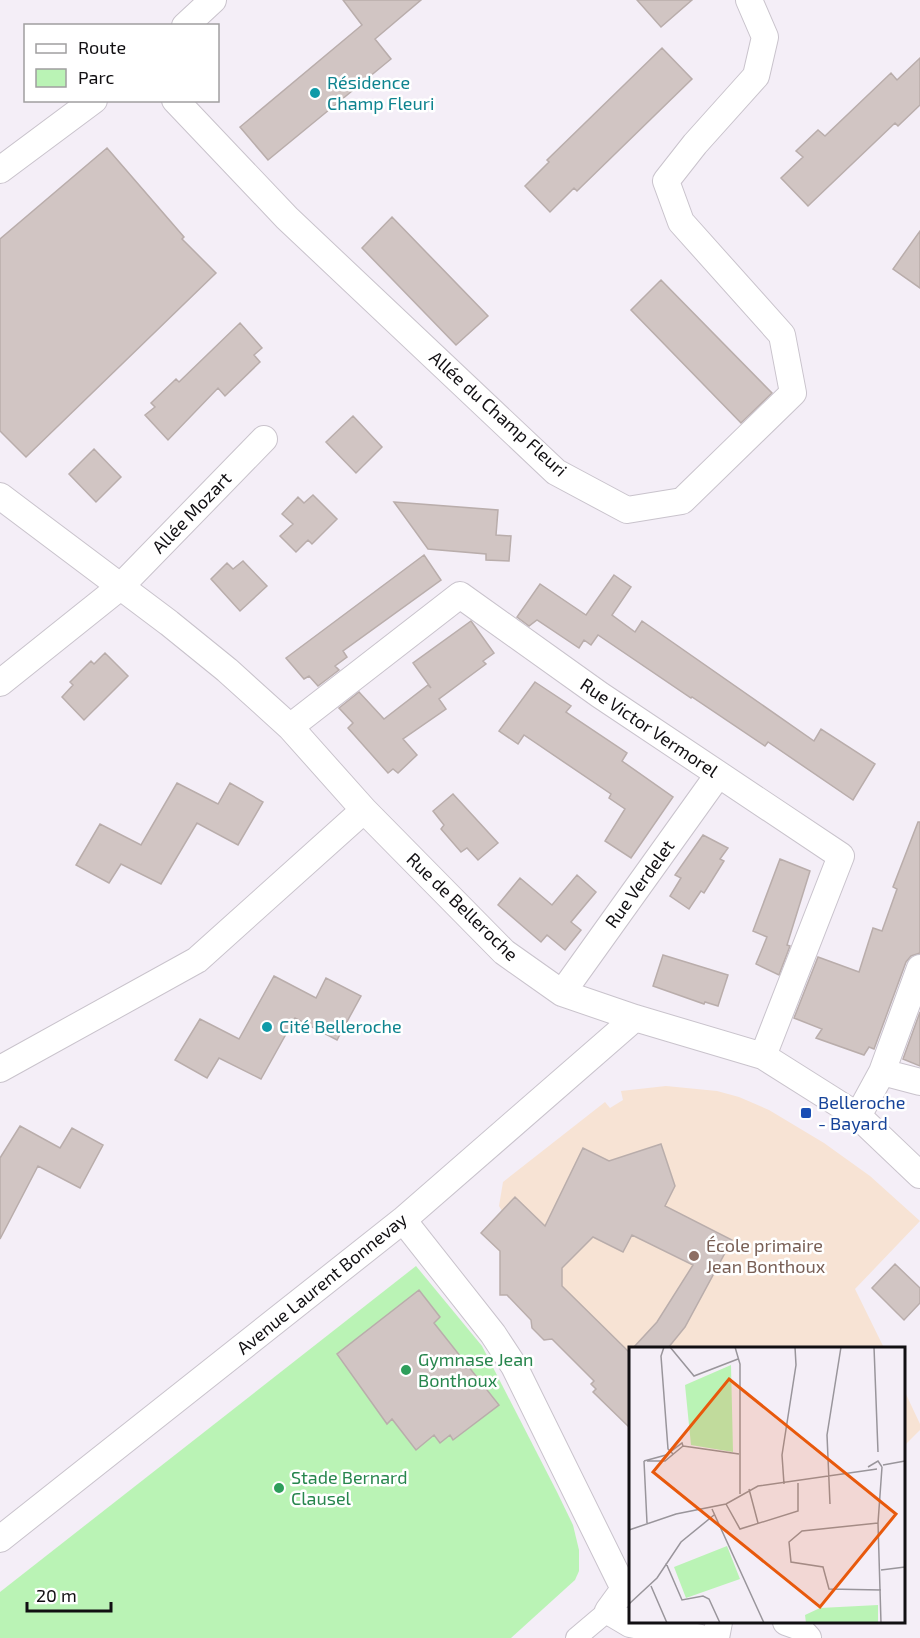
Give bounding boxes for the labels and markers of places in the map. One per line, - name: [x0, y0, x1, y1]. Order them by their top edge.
- place label: Résidence Champ Fleuri: [327, 71, 434, 114]
- marker: Résidence Champ Fleuri: [308, 86, 322, 100]
- place label: Cité Belleroche: [279, 1015, 402, 1037]
- marker: Cité Belleroche: [260, 1020, 274, 1034]
- place label: Belleroche - Bayard: [818, 1091, 905, 1134]
- marker: Belleroche - Bayard: [799, 1106, 813, 1120]
- place label: École primaire Jean Bonthoux: [706, 1234, 826, 1277]
- marker: École primaire Jean Bonthoux: [687, 1249, 701, 1263]
- place label: Gymnase Jean Bonthoux: [418, 1348, 534, 1391]
- marker: Gymnase Jean Bonthoux: [399, 1363, 413, 1377]
- place label: Stade Bernard Clausel: [291, 1466, 407, 1509]
- marker: Stade Bernard Clausel: [272, 1481, 286, 1495]

